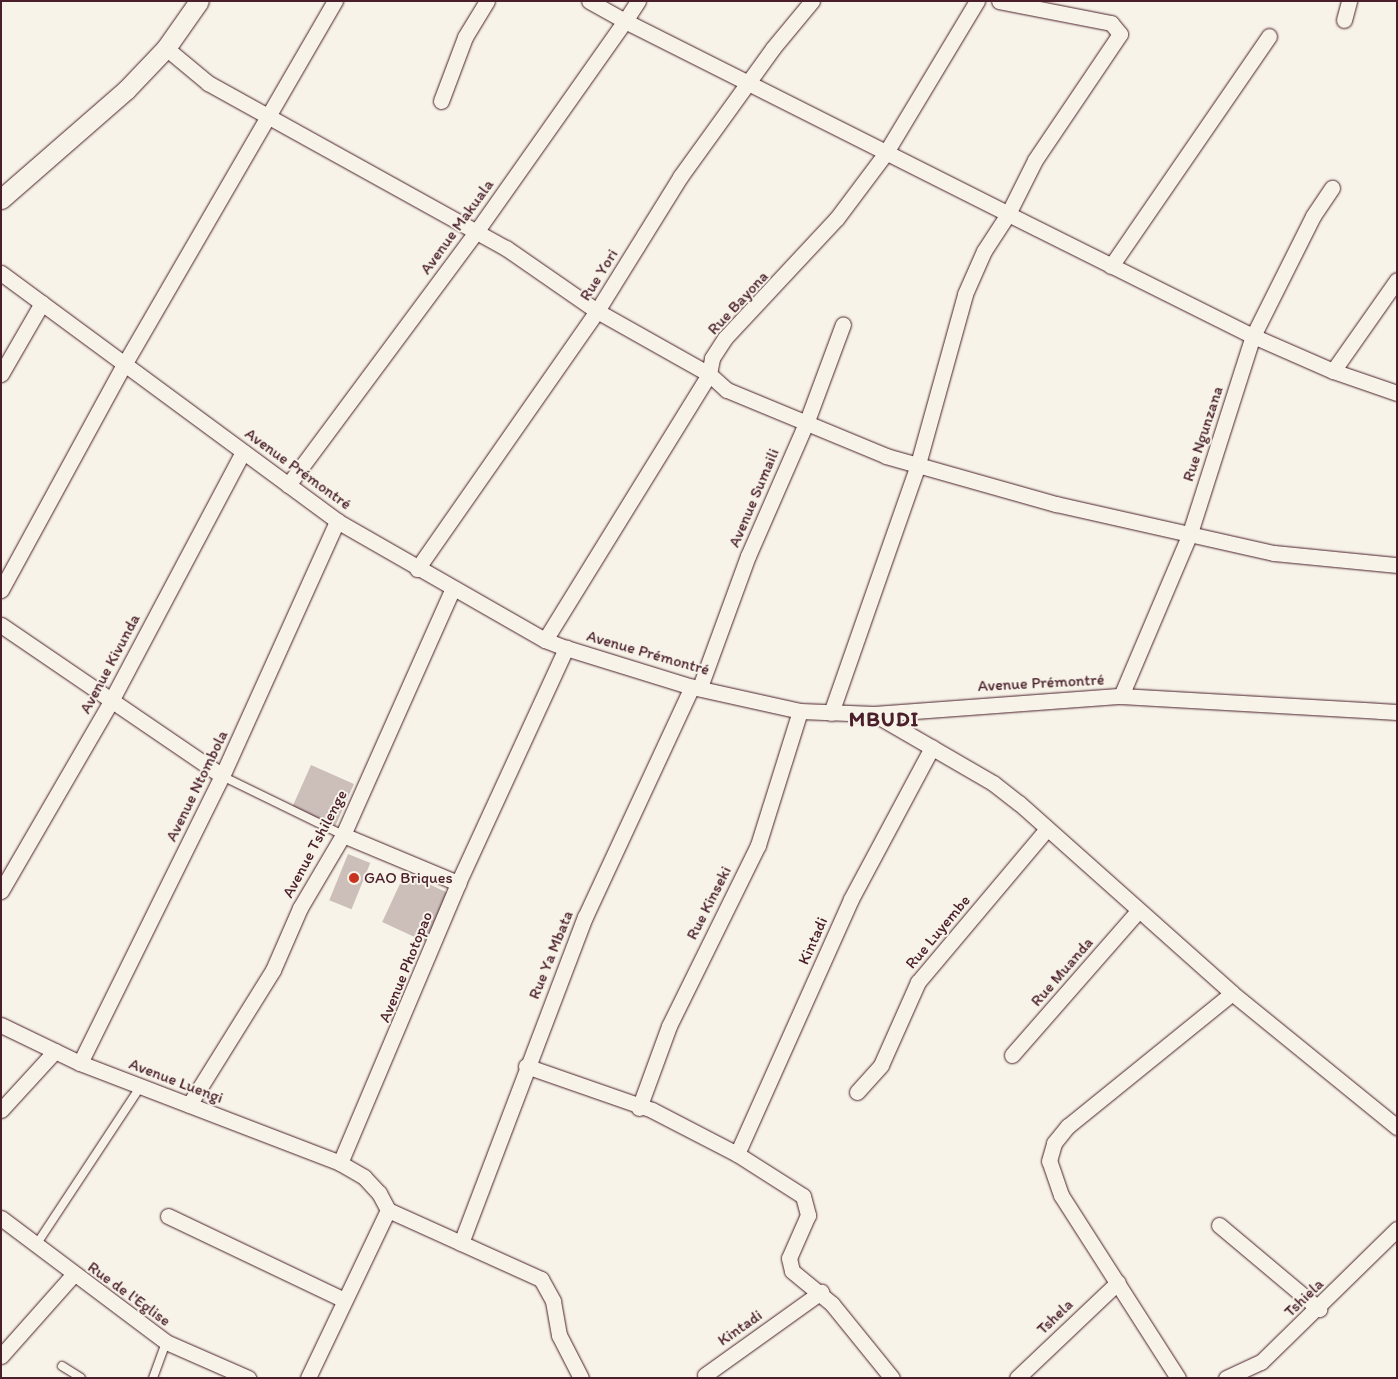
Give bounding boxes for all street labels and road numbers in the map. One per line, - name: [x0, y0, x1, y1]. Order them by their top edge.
- street label: Avenue Makuala: [416, 176, 498, 278]
- street label: Rue Yori: [576, 246, 622, 304]
- street label: Rue Bayona: [703, 267, 773, 339]
- street label: Rue Ngunzana: [1179, 384, 1227, 484]
- street label: Avenue Prémontré: [241, 424, 355, 514]
- street label: Avenue Sumaili: [725, 446, 783, 550]
- street label: Avenue Kivunda: [76, 611, 144, 717]
- street label: Avenue Prémontré: [585, 626, 711, 680]
- street label: Avenue Prémontré: [977, 670, 1105, 696]
- street label: Avenue Ntombola: [162, 727, 232, 845]
- street label: Avenue Tshilenge: [279, 788, 351, 900]
- street label: Rue Kinseki: [682, 863, 736, 943]
- street label: Rue Luyembe: [902, 891, 974, 973]
- street label: Avenue Photopao: [375, 908, 437, 1026]
- street label: Rue Ya Mbata: [525, 908, 577, 1002]
- street label: Kintadi: [794, 914, 832, 968]
- street label: Rue Muanda: [1027, 934, 1097, 1010]
- street label: Avenue Luengi: [126, 1054, 226, 1108]
- street label: Rue de l'Eglise: [84, 1258, 174, 1330]
- street label: Tshiela: [1280, 1275, 1328, 1321]
- street label: Tshela: [1033, 1295, 1077, 1339]
- street label: Kintadi: [714, 1306, 766, 1350]

